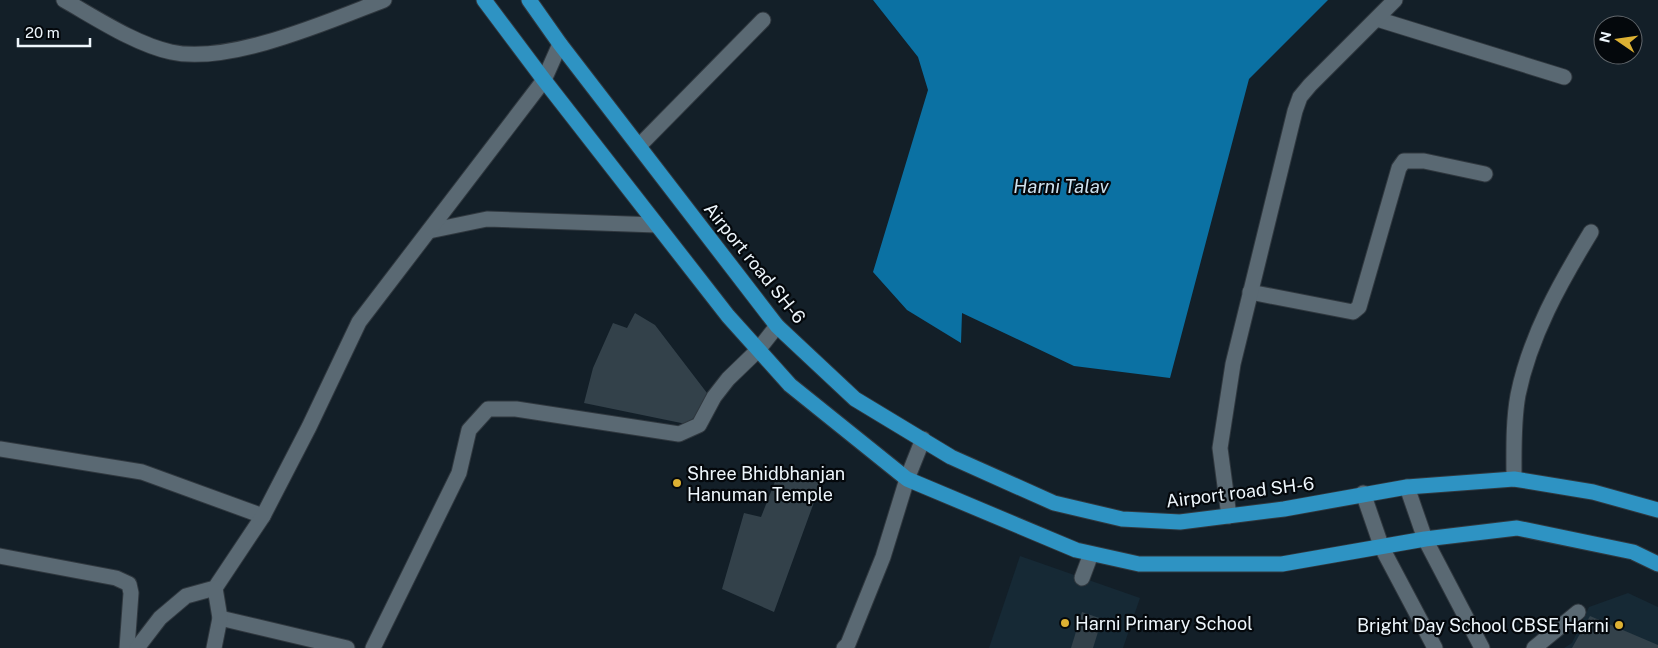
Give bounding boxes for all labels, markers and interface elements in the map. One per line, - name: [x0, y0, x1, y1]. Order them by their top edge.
- scale bar: [18, 15, 90, 47]
- north arrow: [1593, 15, 1643, 65]
- text: 20 m: [25, 24, 60, 41]
- text: N: [1596, 30, 1614, 44]
- water label: Harni Talav: [1013, 175, 1110, 197]
- street label: Airport road SH-6: [700, 198, 810, 328]
- place label: Shree Bhidbhanjan Hanuman Temple: [687, 463, 845, 505]
- street label: Airport road SH-6: [1165, 472, 1315, 512]
- marker: Shree Bhidbhanjan Hanuman Temple: [671, 477, 683, 489]
- place label: Harni Primary School: [1075, 613, 1253, 634]
- place label: Bright Day School CBSE Harni: [1357, 615, 1609, 636]
- marker: Harni Primary School: [1059, 617, 1071, 629]
- marker: Bright Day School CBSE Harni: [1613, 619, 1625, 631]

